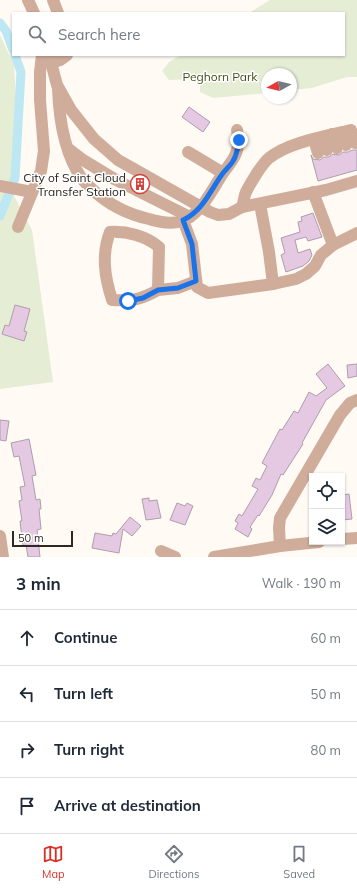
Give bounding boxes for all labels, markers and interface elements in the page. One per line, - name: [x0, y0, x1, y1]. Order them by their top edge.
- search box: [12, 12, 345, 56]
- icon: search: [26, 23, 48, 45]
- text: Search here: [58, 25, 140, 44]
- north arrow: [261, 68, 297, 104]
- park label: Peghorn Park: [183, 69, 258, 84]
- route end: [230, 131, 248, 149]
- place label: City of Saint Cloud Transfer Station: [23, 170, 126, 199]
- building icon: City of Saint Cloud Transfer Station: [129, 173, 151, 195]
- route start: [119, 292, 137, 310]
- map controls: [309, 473, 345, 545]
- button: locate: [309, 473, 345, 509]
- button: layers: [309, 509, 345, 545]
- scale bar: [12, 529, 73, 548]
- text: 50 m: [18, 531, 44, 545]
- text: 3 min: [16, 573, 61, 594]
- text: Walk · 190 m: [262, 575, 341, 591]
- icon: ahead: [16, 627, 38, 649]
- text: Continue: [54, 628, 117, 647]
- text: 60 m: [311, 630, 341, 646]
- icon: left: [16, 683, 38, 705]
- text: Turn left: [54, 684, 113, 703]
- text: 50 m: [311, 686, 341, 702]
- icon: right: [16, 739, 38, 761]
- text: Turn right: [54, 740, 124, 759]
- text: 80 m: [311, 742, 341, 758]
- icon: arrive: [16, 795, 38, 817]
- text: Arrive at destination: [54, 796, 201, 815]
- tab: Map: [42, 843, 65, 881]
- tab: Directions: [149, 843, 199, 881]
- tab: Saved: [283, 843, 315, 881]

